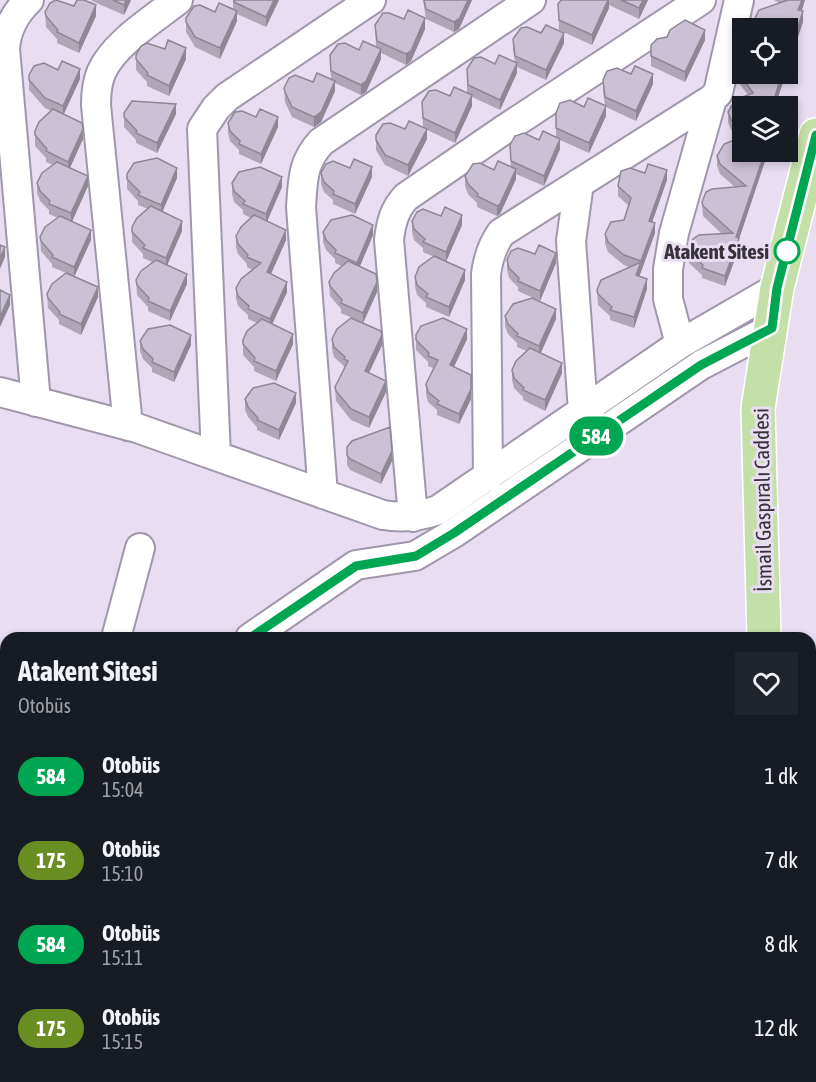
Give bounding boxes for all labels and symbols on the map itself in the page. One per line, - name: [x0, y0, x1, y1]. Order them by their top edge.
- marker: Atakent Sitesi: [774, 238, 800, 264]
- place label: Atakent Sitesi: [663, 239, 769, 263]
- street label: İsmail Gaspıralı Caddesi: [748, 408, 776, 592]
- line badge: 584: [562, 416, 630, 456]

